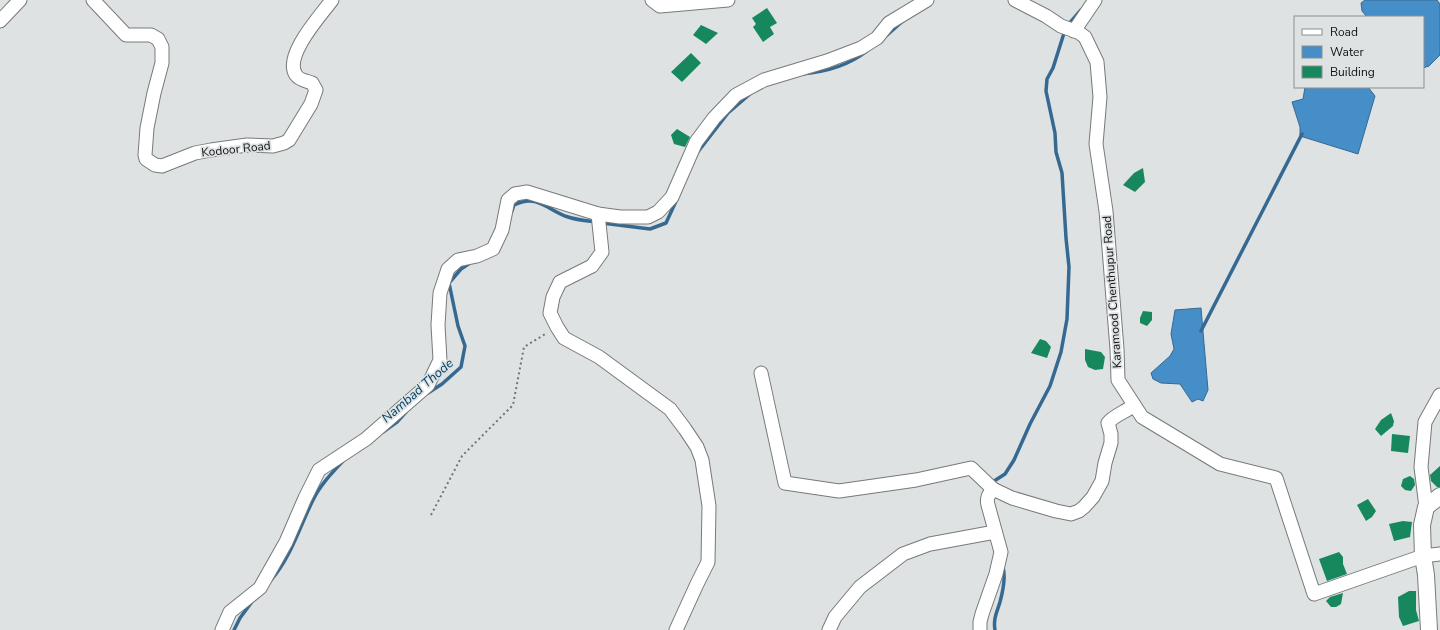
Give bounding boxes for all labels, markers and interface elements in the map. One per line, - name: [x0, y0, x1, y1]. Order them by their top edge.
- legend: [1294, 16, 1424, 88]
- text: Road: [1330, 24, 1358, 40]
- text: Water: [1330, 44, 1364, 60]
- text: Building: [1330, 64, 1375, 80]
- street label: Kodoor Road: [201, 137, 271, 161]
- street label: Karamood Chenthupur Road: [1099, 215, 1125, 369]
- water label: Nambad Thode: [378, 354, 458, 427]

